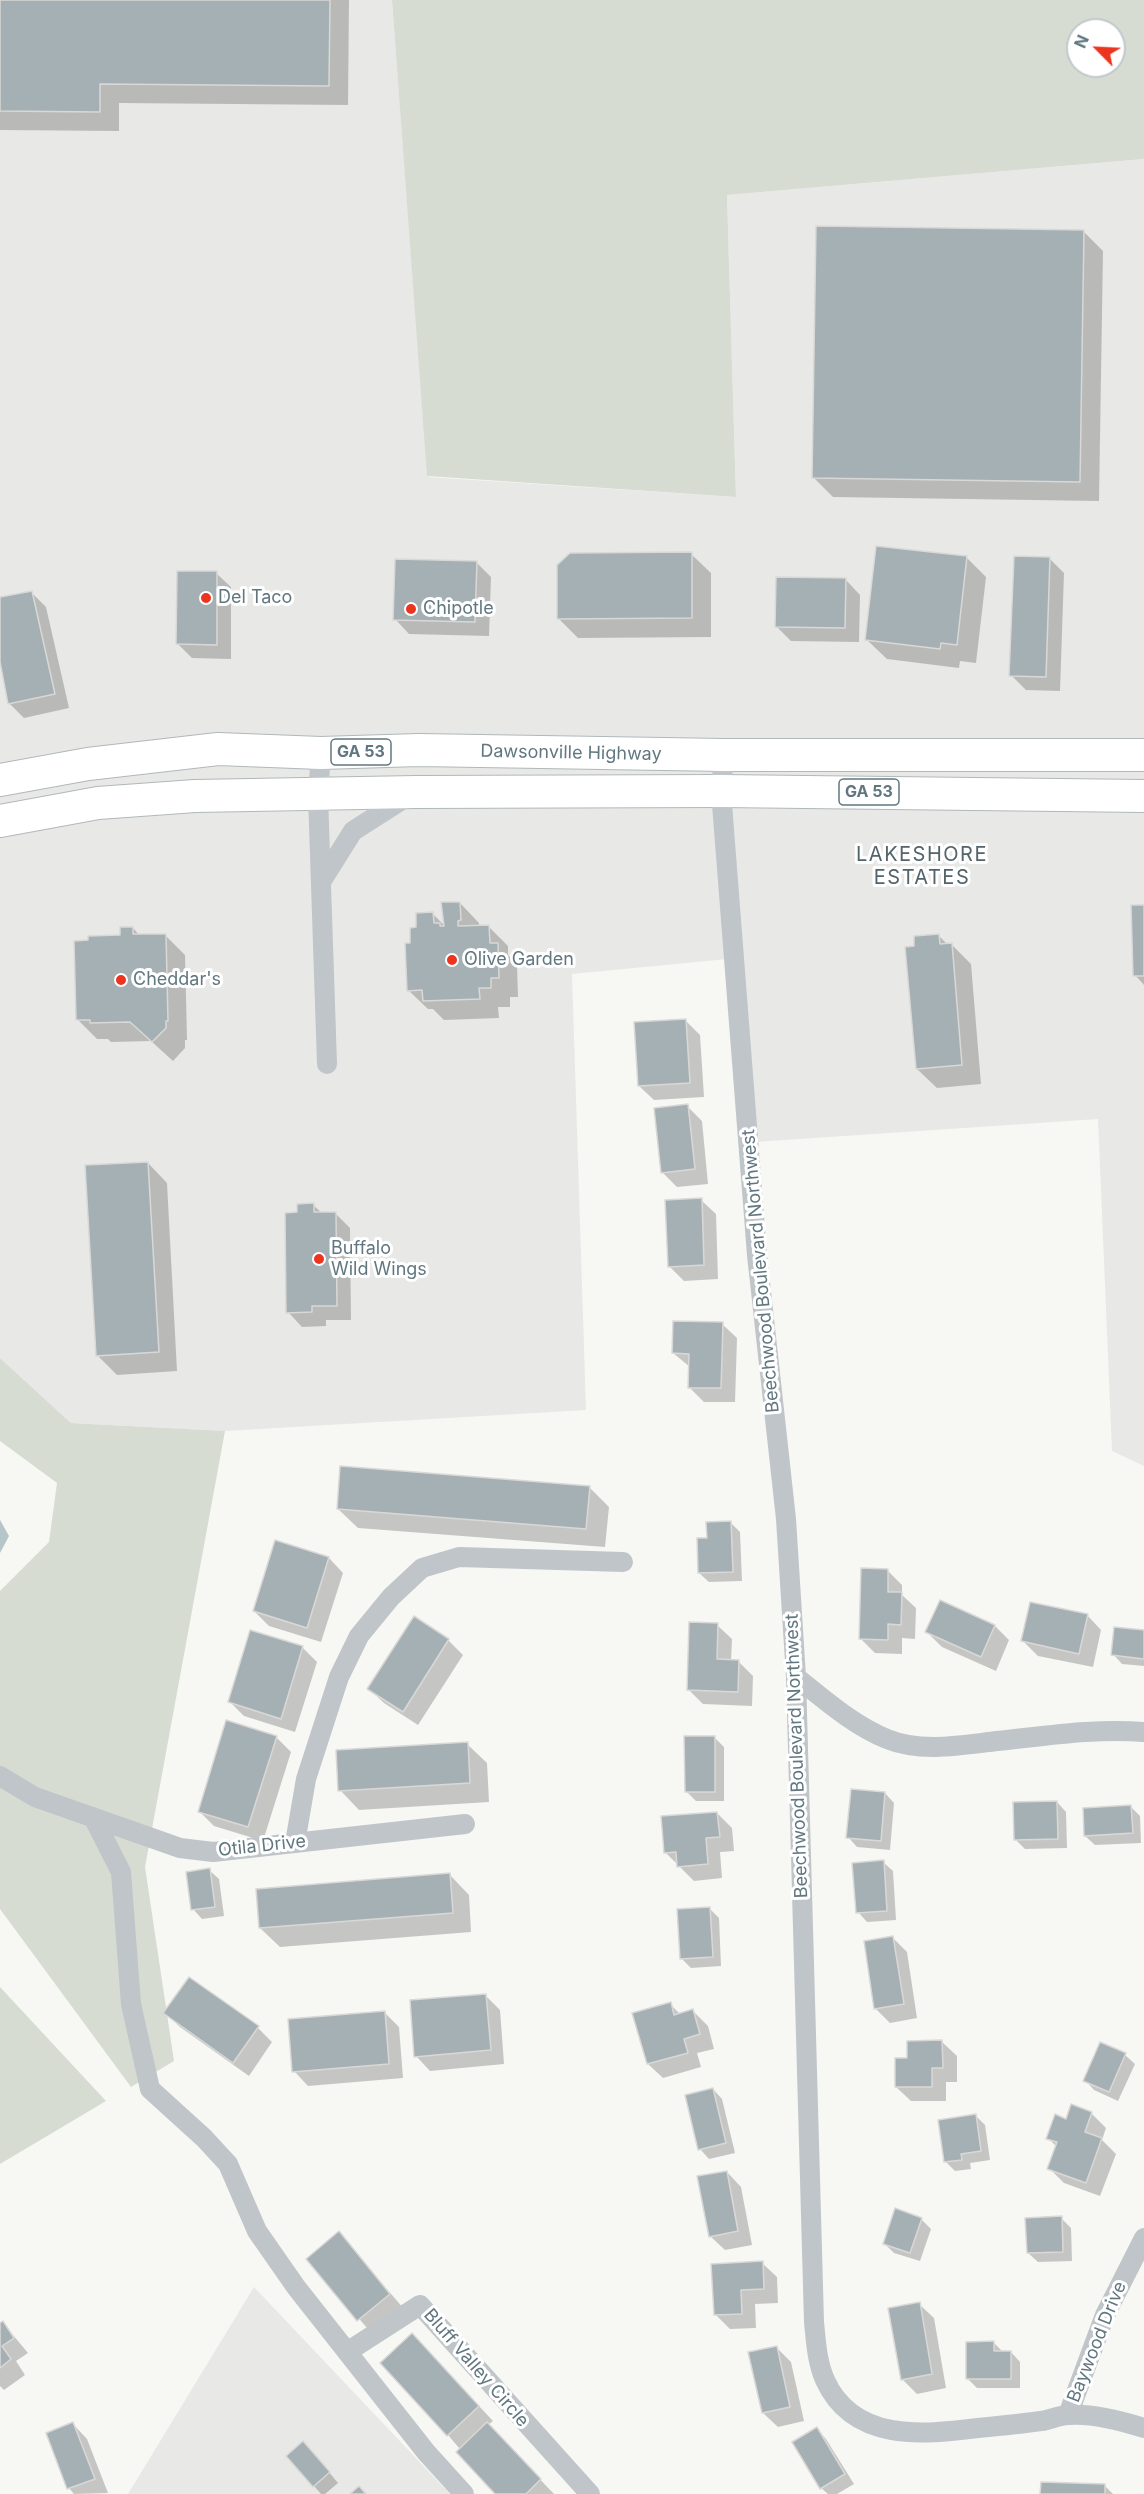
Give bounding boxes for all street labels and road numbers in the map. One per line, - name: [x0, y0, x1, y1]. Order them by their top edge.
- road number: GA 53: [331, 739, 391, 765]
- street label: Dawsonville Highway: [480, 741, 662, 765]
- road number: GA 53: [839, 779, 899, 805]
- street label: Beechwood Boulevard Northwest: [738, 1128, 784, 1414]
- street label: Beechwood Boulevard Northwest: [781, 1614, 813, 1898]
- street label: Otila Drive: [217, 1831, 307, 1861]
- street label: Baywood Drive: [1063, 2278, 1131, 2406]
- street label: Bluff Valley Circle: [419, 2305, 533, 2431]

